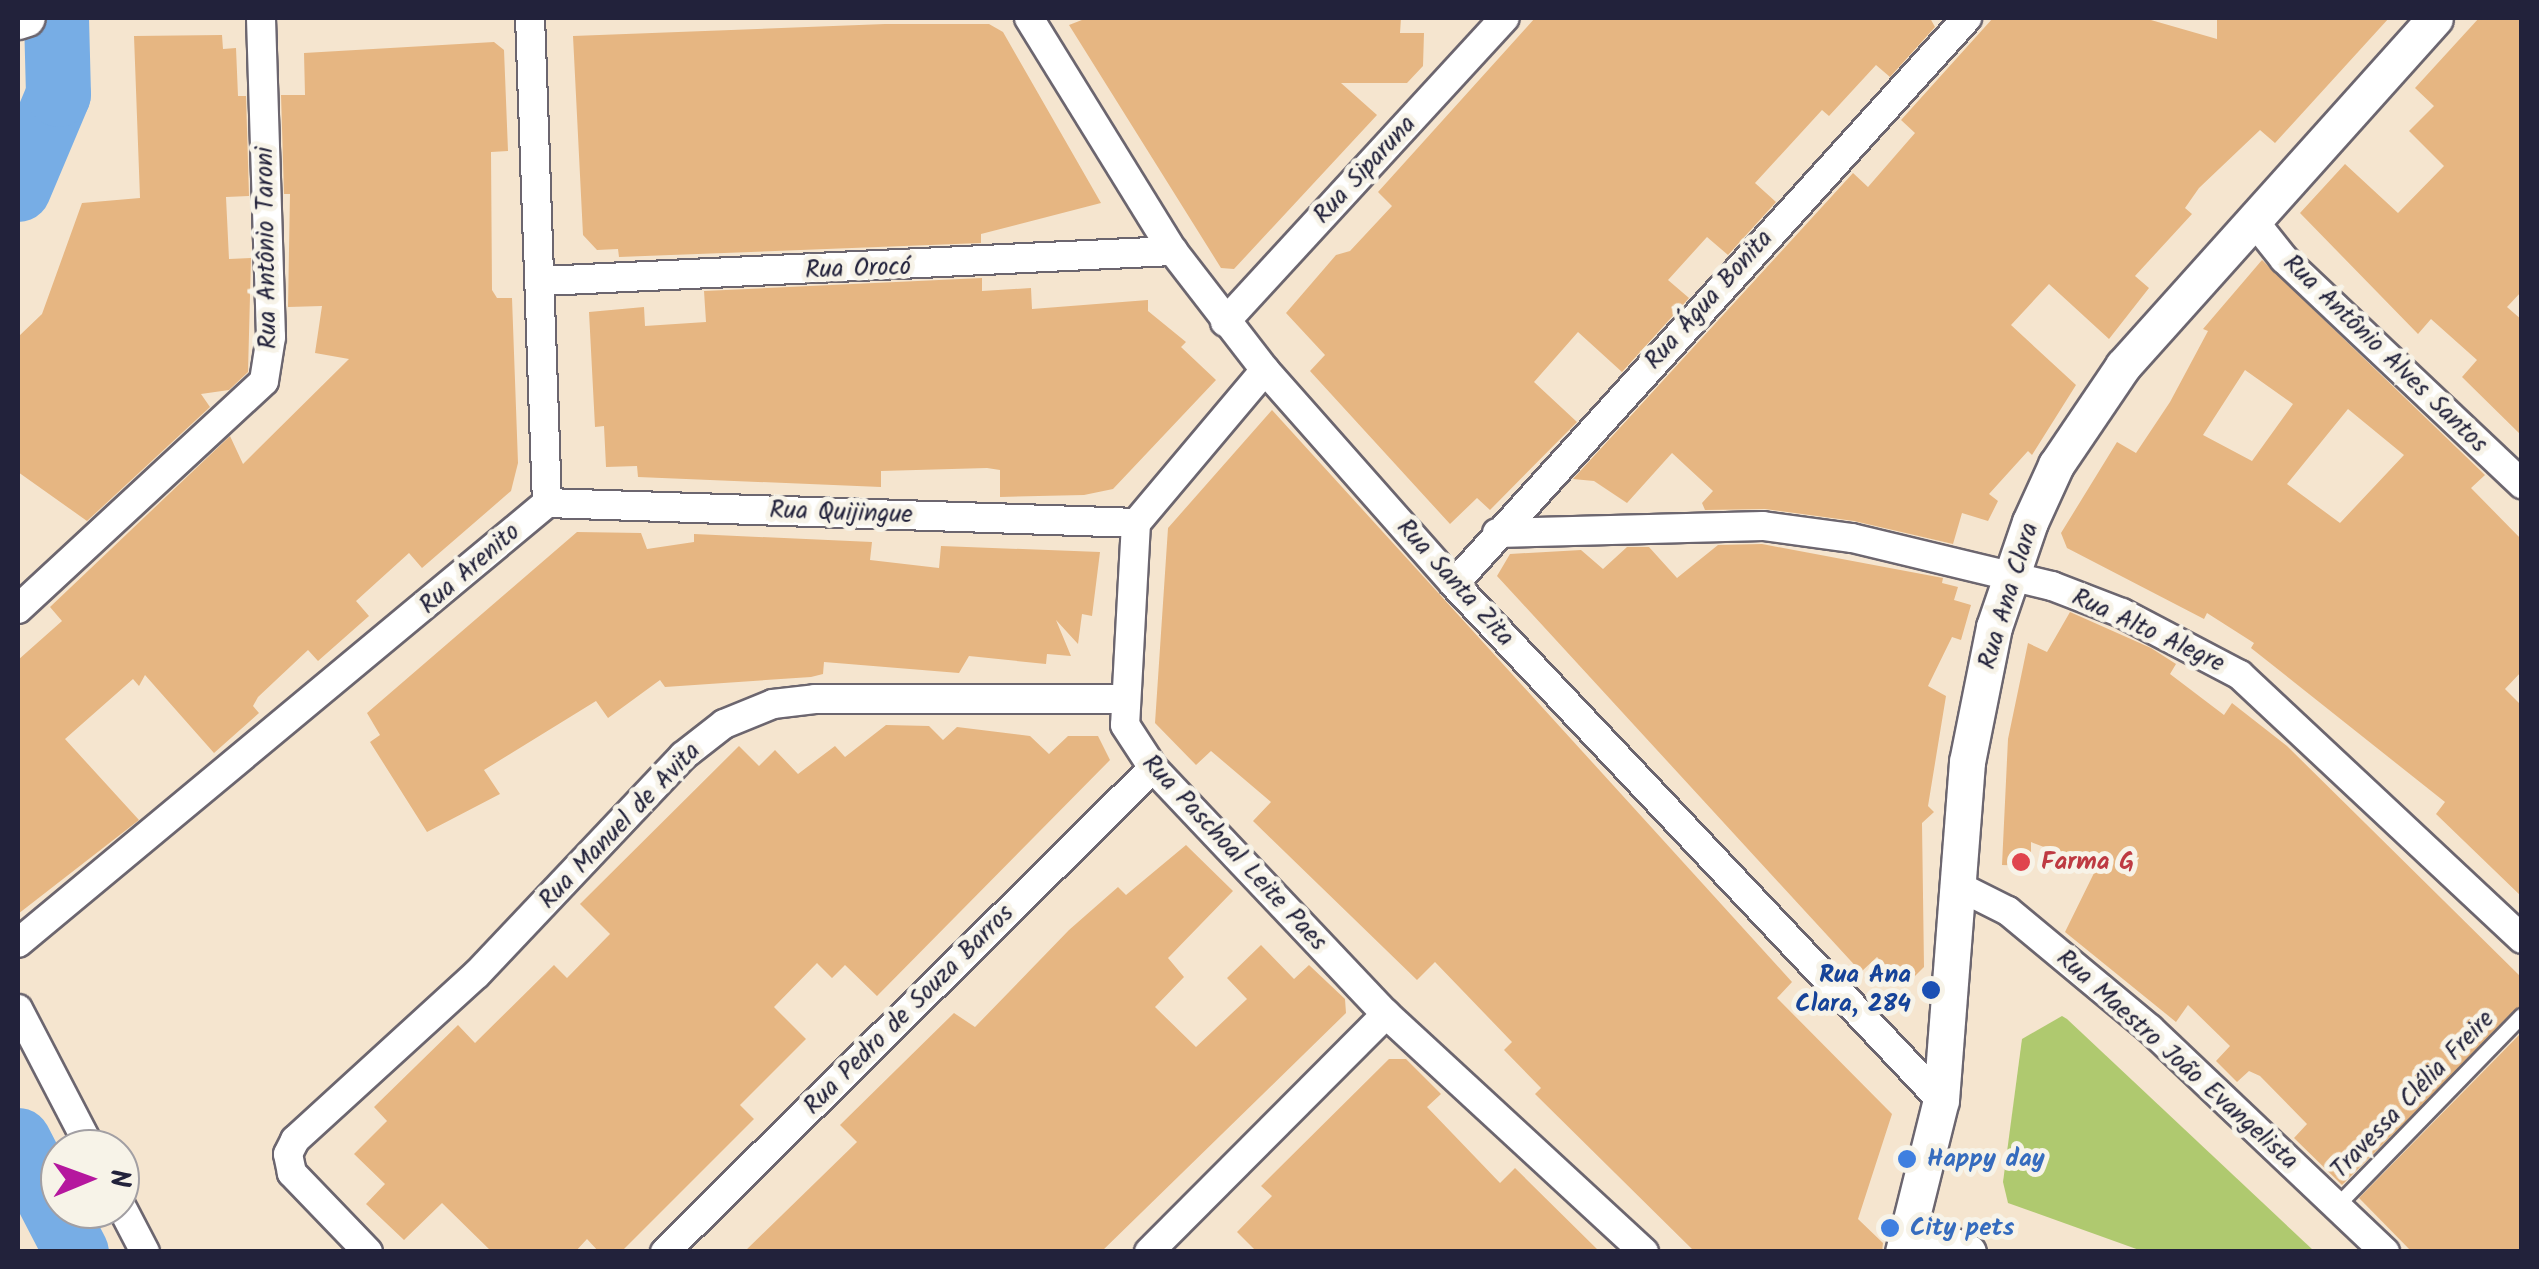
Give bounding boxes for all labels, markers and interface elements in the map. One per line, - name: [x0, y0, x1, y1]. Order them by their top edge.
- street label: Rua Siparuna: [1307, 110, 1423, 230]
- street label: Rua Antônio Taroni: [250, 147, 284, 349]
- street label: Rua Água Bonita: [1639, 224, 1779, 376]
- street label: Rua Antônio Alves Santos: [2277, 249, 2493, 459]
- street label: Rua Orocó: [805, 252, 911, 286]
- street label: Rua Quijingue: [769, 496, 913, 530]
- street label: Rua Santa Zita: [1390, 513, 1520, 653]
- street label: Rua Arenito: [414, 517, 526, 621]
- street label: Rua Ana Clara: [1973, 519, 2045, 673]
- street label: Rua Alto Alegre: [2067, 583, 2229, 679]
- street label: Rua Manuel de Avita: [533, 737, 707, 915]
- street label: Rua Paschoal Leite Paes: [1135, 749, 1333, 957]
- place label: Farma G: [2041, 847, 2134, 877]
- marker: Farma G: [2010, 851, 2032, 873]
- street label: Rua Pedro de Souza Barros: [798, 899, 1020, 1121]
- street label: Rua Maestro João Evangelista: [2050, 944, 2304, 1176]
- place label: Rua Ana Clara, 284: [1795, 961, 1911, 1020]
- marker: Rua Ana Clara, 284: [1920, 979, 1942, 1001]
- street label: Travessa Clélia Freire: [2325, 1005, 2501, 1185]
- north arrow: [40, 1129, 140, 1229]
- place label: Happy day: [1927, 1144, 2045, 1174]
- marker: Happy day: [1896, 1148, 1918, 1170]
- text: N: [96, 1169, 141, 1188]
- place label: City pets: [1910, 1213, 2014, 1243]
- marker: City pets: [1879, 1217, 1901, 1239]

